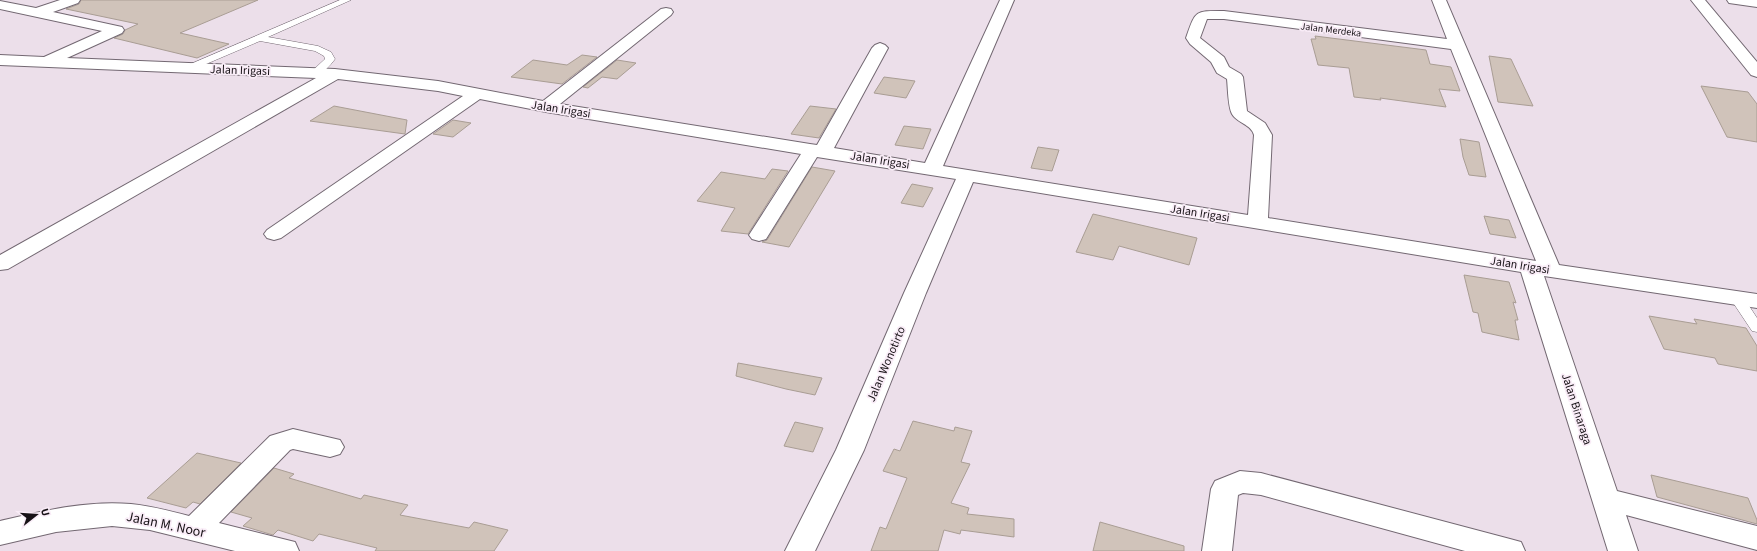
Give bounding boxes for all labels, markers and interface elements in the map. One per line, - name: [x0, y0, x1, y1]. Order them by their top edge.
- street label: Jalan Merdeka: [1300, 19, 1362, 41]
- street label: Jalan Irigasi: [210, 61, 270, 80]
- street label: Jalan Irigasi: [530, 96, 592, 123]
- street label: Jalan Irigasi: [849, 147, 911, 174]
- street label: Jalan Irigasi: [1169, 200, 1231, 227]
- street label: Jalan Irigasi: [1489, 252, 1551, 279]
- street label: Jalan Wonotirto: [863, 324, 910, 404]
- street label: Jalan Binaraga: [1557, 371, 1596, 447]
- north arrow: [16, 495, 56, 535]
- text: U: [37, 507, 53, 518]
- street label: Jalan M. Noor: [124, 507, 207, 543]

